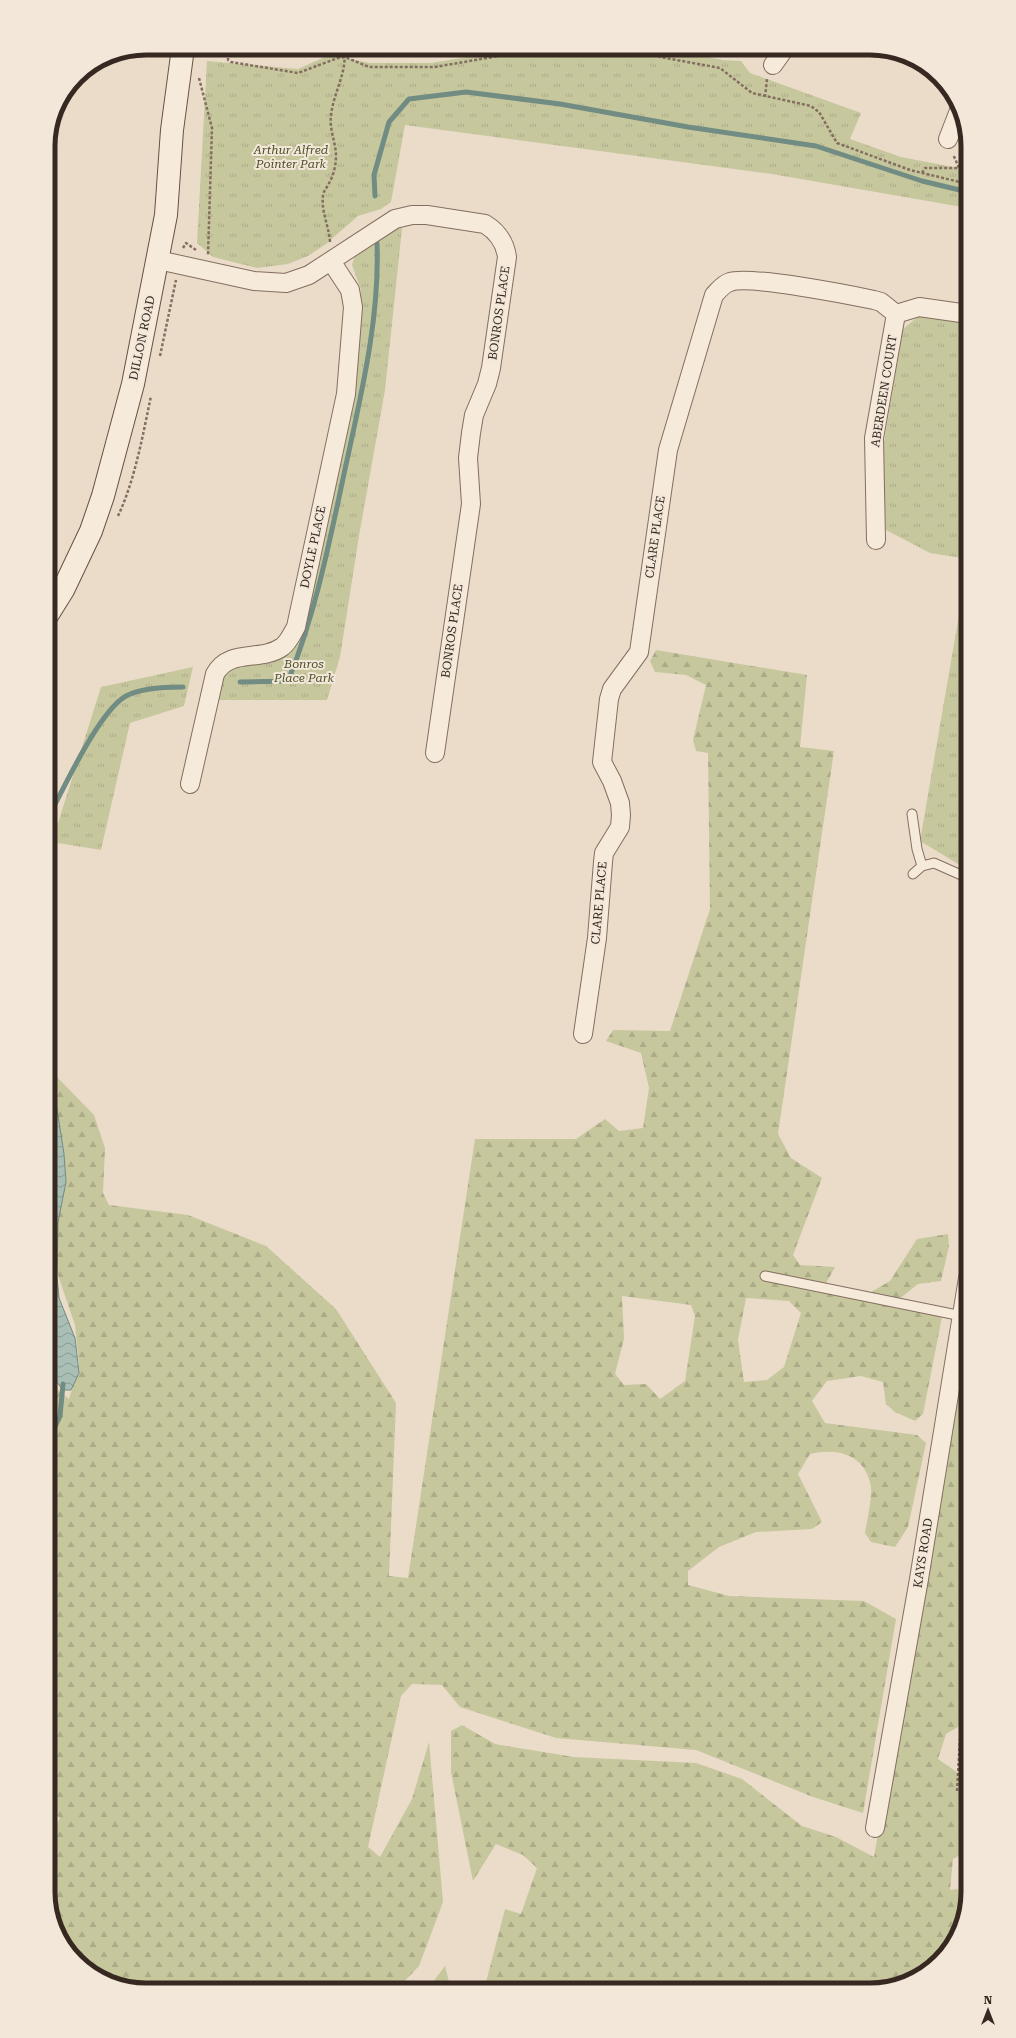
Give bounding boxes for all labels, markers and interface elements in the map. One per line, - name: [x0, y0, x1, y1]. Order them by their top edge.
- park label: Arthur Alfred Pointer Park: [253, 143, 329, 171]
- street label: BONROS PLACE: [485, 265, 513, 361]
- street label: DILLON ROAD: [126, 294, 158, 382]
- street label: ABERDEEN COURT: [868, 334, 900, 448]
- street label: CLARE PLACE: [642, 495, 668, 579]
- street label: DOYLE PLACE: [297, 504, 329, 590]
- street label: BONROS PLACE: [438, 583, 466, 679]
- park label: Bonros Place Park: [273, 657, 334, 685]
- street label: CLARE PLACE: [588, 861, 610, 945]
- street label: KAYS ROAD: [911, 1517, 935, 1589]
- north arrow: [968, 1990, 1008, 2030]
- text: N: [984, 1994, 993, 2007]

